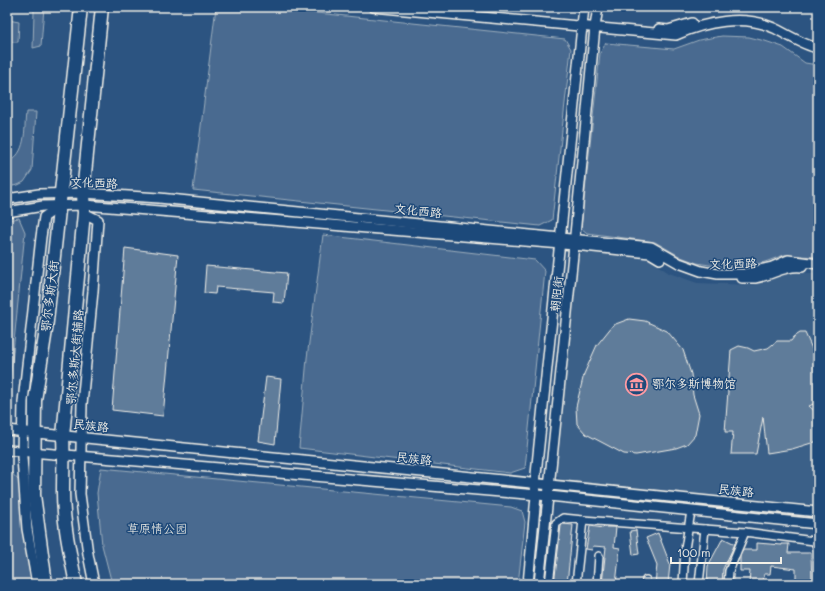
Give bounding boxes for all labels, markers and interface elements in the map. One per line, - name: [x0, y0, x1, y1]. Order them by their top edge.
- street label: 文化西路: [70, 173, 118, 191]
- street label: 文化西路: [393, 200, 443, 220]
- street label: 文化西路: [709, 255, 757, 271]
- street label: 鄂尔多斯大街: [37, 259, 61, 333]
- street label: 朝阳街: [546, 275, 566, 313]
- street label: 鄂尔多斯大街辅路: [62, 308, 86, 405]
- museum icon: 鄂尔多斯博物馆: [624, 371, 650, 397]
- place label: 鄂尔多斯博物馆: [652, 375, 736, 391]
- street label: 民族路: [72, 415, 110, 435]
- street label: 民族路: [395, 448, 433, 468]
- street label: 民族路: [717, 480, 755, 500]
- park label: 草原情公园: [127, 520, 187, 536]
- scale bar: [671, 539, 781, 565]
- text: 100 m: [677, 544, 711, 560]

